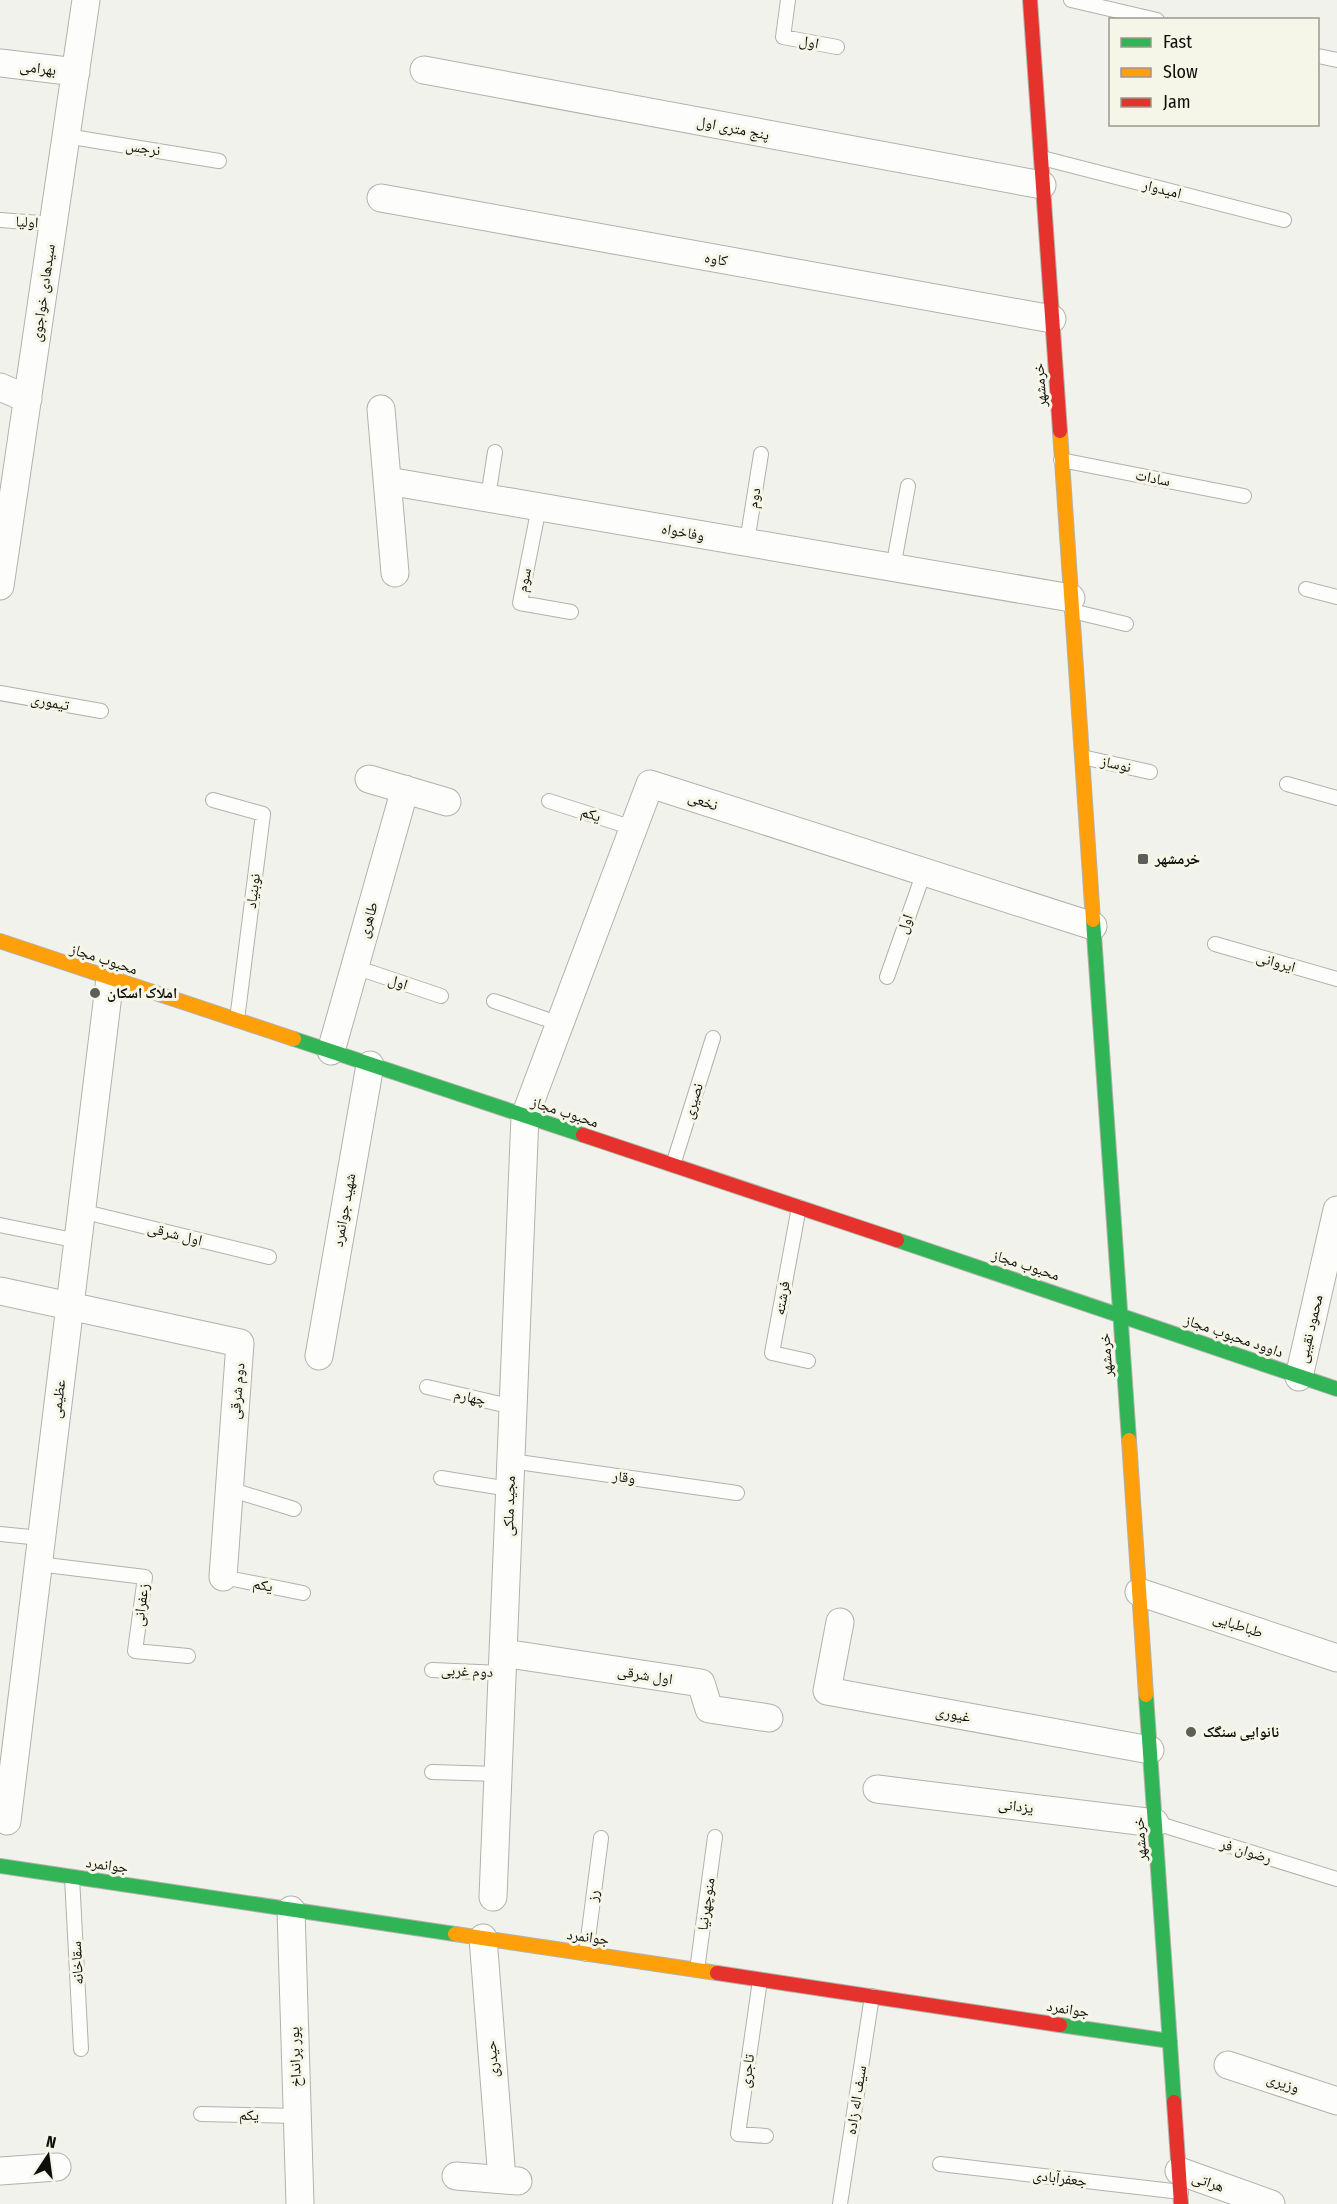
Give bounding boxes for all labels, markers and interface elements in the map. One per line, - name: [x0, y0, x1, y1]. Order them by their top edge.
- legend: [1109, 18, 1319, 126]
- street label: اول: [798, 31, 820, 54]
- text: Fast: [1163, 31, 1192, 53]
- street label: بهرامی: [19, 57, 57, 80]
- text: Slow: [1163, 61, 1198, 83]
- text: Jam: [1163, 91, 1191, 113]
- street label: پنج متری اول: [695, 112, 771, 145]
- street label: نرجس: [124, 136, 162, 161]
- street label: امیدوار: [1140, 175, 1183, 202]
- street label: اولیا: [15, 212, 39, 232]
- street label: سیدهادی خواجوی: [27, 243, 60, 343]
- street label: کاوه: [703, 248, 729, 270]
- street label: خرمشهر: [1029, 362, 1051, 409]
- street label: سادات: [1134, 466, 1172, 490]
- street label: دوم: [744, 486, 765, 510]
- street label: وفاخواه: [660, 519, 706, 545]
- street label: سوم: [513, 566, 536, 594]
- street label: تیموری: [29, 690, 71, 715]
- street label: نوساز: [1098, 752, 1133, 776]
- street label: نخعی: [685, 788, 720, 815]
- street label: یکم: [578, 802, 604, 827]
- place label: خرمشهر: [1154, 850, 1200, 868]
- marker: خرمشهر: [1136, 852, 1150, 866]
- street label: نوبنیاد: [242, 873, 264, 909]
- street label: طاهری: [354, 900, 383, 940]
- street label: اول: [893, 912, 918, 937]
- street label: محبوب مجاز: [67, 939, 140, 978]
- street label: ایروانی: [1254, 948, 1298, 977]
- street label: اول: [386, 970, 410, 995]
- place label: املاک اسکان: [107, 984, 177, 1002]
- marker: املاک اسکان: [88, 986, 102, 1000]
- street label: نصیری: [679, 1081, 708, 1121]
- street label: محبوب مجاز: [528, 1092, 601, 1131]
- street label: شهید جوانمرد: [329, 1172, 359, 1248]
- street label: اول شرقی: [146, 1219, 204, 1250]
- street label: محبوب مجاز: [989, 1245, 1062, 1284]
- street label: فرشته: [770, 1279, 794, 1317]
- street label: محمود نقیبی: [1293, 1293, 1328, 1365]
- street label: داوود محبوب مجاز: [1181, 1310, 1286, 1361]
- street label: خرمشهر: [1095, 1332, 1117, 1379]
- street label: دوم شرقی: [226, 1362, 249, 1420]
- street label: عظیمی: [47, 1378, 70, 1420]
- street label: چهارم: [452, 1385, 488, 1410]
- street label: وقار: [610, 1466, 637, 1488]
- street label: مجید ملکی: [499, 1475, 520, 1537]
- street label: یکم: [251, 1574, 275, 1597]
- street label: زعفرانی: [129, 1582, 154, 1628]
- street label: طباطبایی: [1210, 1608, 1265, 1643]
- street label: دوم غربی: [441, 1661, 493, 1682]
- street label: اول شرقی: [616, 1662, 674, 1689]
- street label: غیوری: [934, 1702, 972, 1727]
- place label: نانوایی سنگک: [1203, 1723, 1279, 1741]
- marker: نانوایی سنگک: [1184, 1725, 1198, 1739]
- street label: یزدانی: [997, 1795, 1035, 1818]
- street label: خرمشهر: [1129, 1816, 1151, 1863]
- street label: رضوان فر: [1217, 1834, 1274, 1868]
- street label: جوانمرد: [85, 1853, 130, 1877]
- street label: منوچهرنیا: [693, 1876, 719, 1931]
- street label: رز: [583, 1889, 603, 1904]
- street label: جوانمرد: [566, 1925, 611, 1949]
- street label: سقاخانه: [67, 1941, 87, 1985]
- street label: جوانمرد: [1045, 1997, 1091, 2021]
- street label: پور پرانداخ: [285, 2026, 306, 2088]
- street label: حیدری: [482, 2039, 503, 2078]
- street label: تاجری: [736, 2052, 759, 2089]
- street label: سیف اله زاده: [842, 2064, 870, 2136]
- street label: وزیری: [1264, 2069, 1302, 2098]
- street label: یکم: [239, 2106, 259, 2125]
- north arrow: [18, 2126, 78, 2186]
- text: N: [44, 2132, 58, 2152]
- street label: جعفرآبادی: [1032, 2166, 1089, 2191]
- street label: هراتی: [1189, 2168, 1226, 2197]

